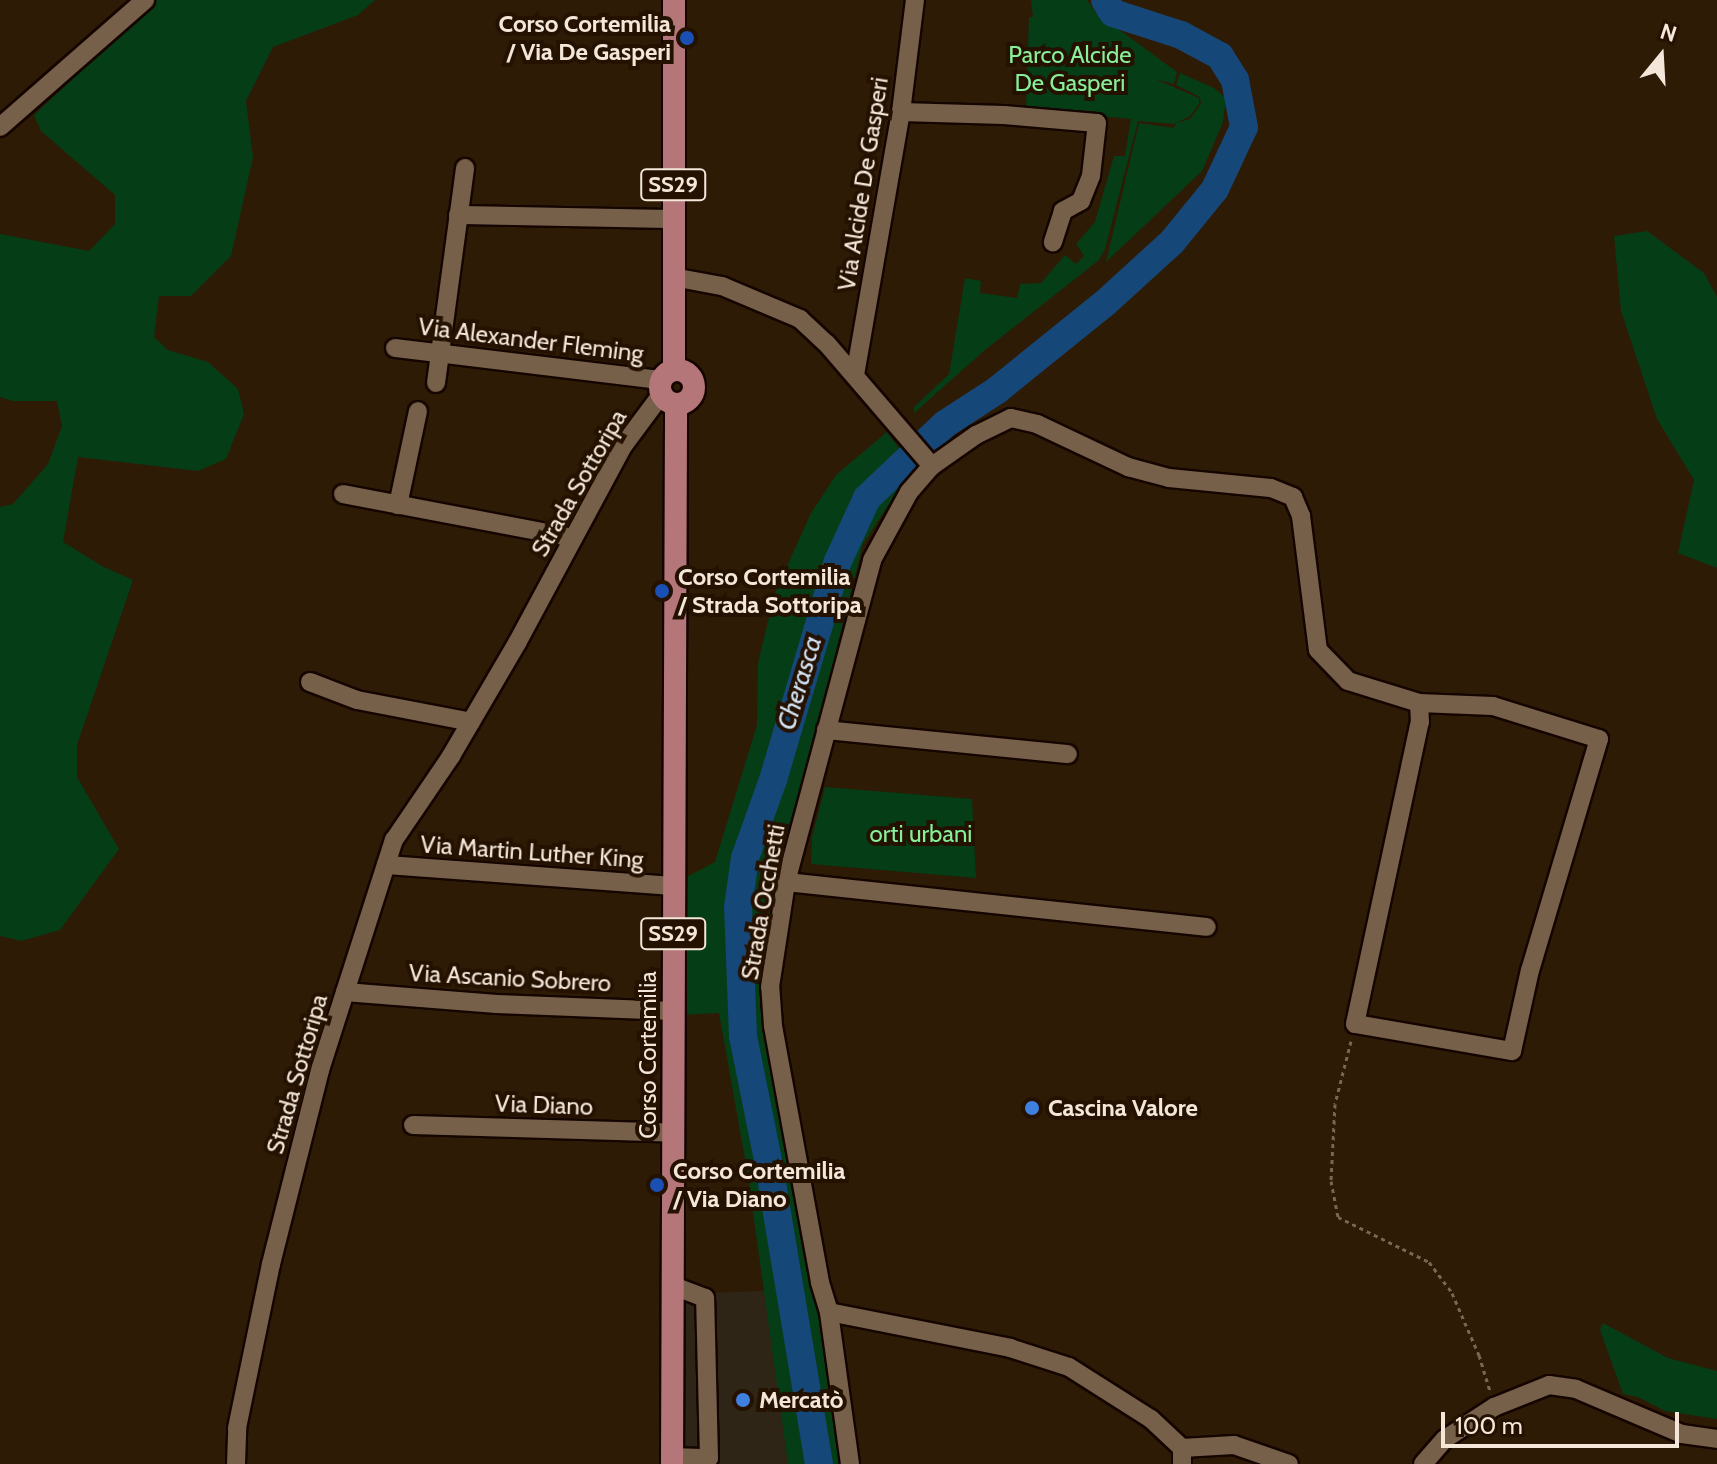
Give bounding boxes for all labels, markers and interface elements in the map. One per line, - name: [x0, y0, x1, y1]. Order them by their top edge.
- place label: Corso Cortemilia / Via De Gasperi: [499, 10, 671, 66]
- north arrow: [1621, 16, 1701, 96]
- text: N: [1657, 17, 1680, 48]
- marker: Corso Cortemilia / Via De Gasperi: [678, 29, 696, 47]
- park label: Parco Alcide De Gasperi: [1008, 41, 1132, 97]
- street label: Via Alcide De Gasperi: [832, 75, 894, 293]
- road number: SS29: [639, 167, 707, 203]
- street label: Via Alexander Fleming: [417, 312, 645, 368]
- street label: Strada Sottoripa: [525, 404, 633, 562]
- place label: Corso Cortemilia / Strada Sottoripa: [678, 563, 862, 619]
- marker: Corso Cortemilia / Strada Sottoripa: [653, 582, 671, 600]
- water label: Cherasca: [771, 632, 829, 734]
- park label: orti urbani: [870, 820, 972, 848]
- street label: Strada Occhetti: [735, 822, 791, 982]
- street label: Via Martin Luther King: [419, 830, 645, 874]
- road number: SS29: [639, 916, 707, 952]
- street label: Via Ascanio Sobrero: [408, 958, 612, 998]
- street label: Corso Cortemilia: [634, 971, 662, 1139]
- street label: Strada Sottoripa: [260, 991, 334, 1157]
- street label: Via Diano: [494, 1089, 594, 1121]
- place label: Cascina Valore: [1048, 1094, 1198, 1122]
- marker: Cascina Valore: [1023, 1099, 1041, 1117]
- place label: Corso Cortemilia / Via Diano: [673, 1157, 845, 1213]
- marker: Corso Cortemilia / Via Diano: [648, 1176, 666, 1194]
- place label: Mercatò: [759, 1386, 843, 1414]
- marker: Mercatò: [734, 1391, 752, 1409]
- scale bar: [1445, 1396, 1683, 1446]
- text: 100 m: [1455, 1411, 1523, 1440]

